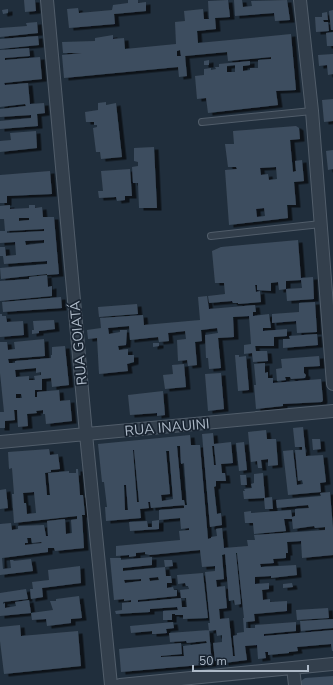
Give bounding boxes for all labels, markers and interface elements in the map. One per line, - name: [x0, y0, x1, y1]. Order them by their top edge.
- street label: RUA GOIATÁ: [65, 300, 92, 386]
- street label: RUA INAUINI: [124, 414, 210, 441]
- scale bar: [193, 647, 308, 673]
- text: 50 m: [199, 653, 227, 669]

